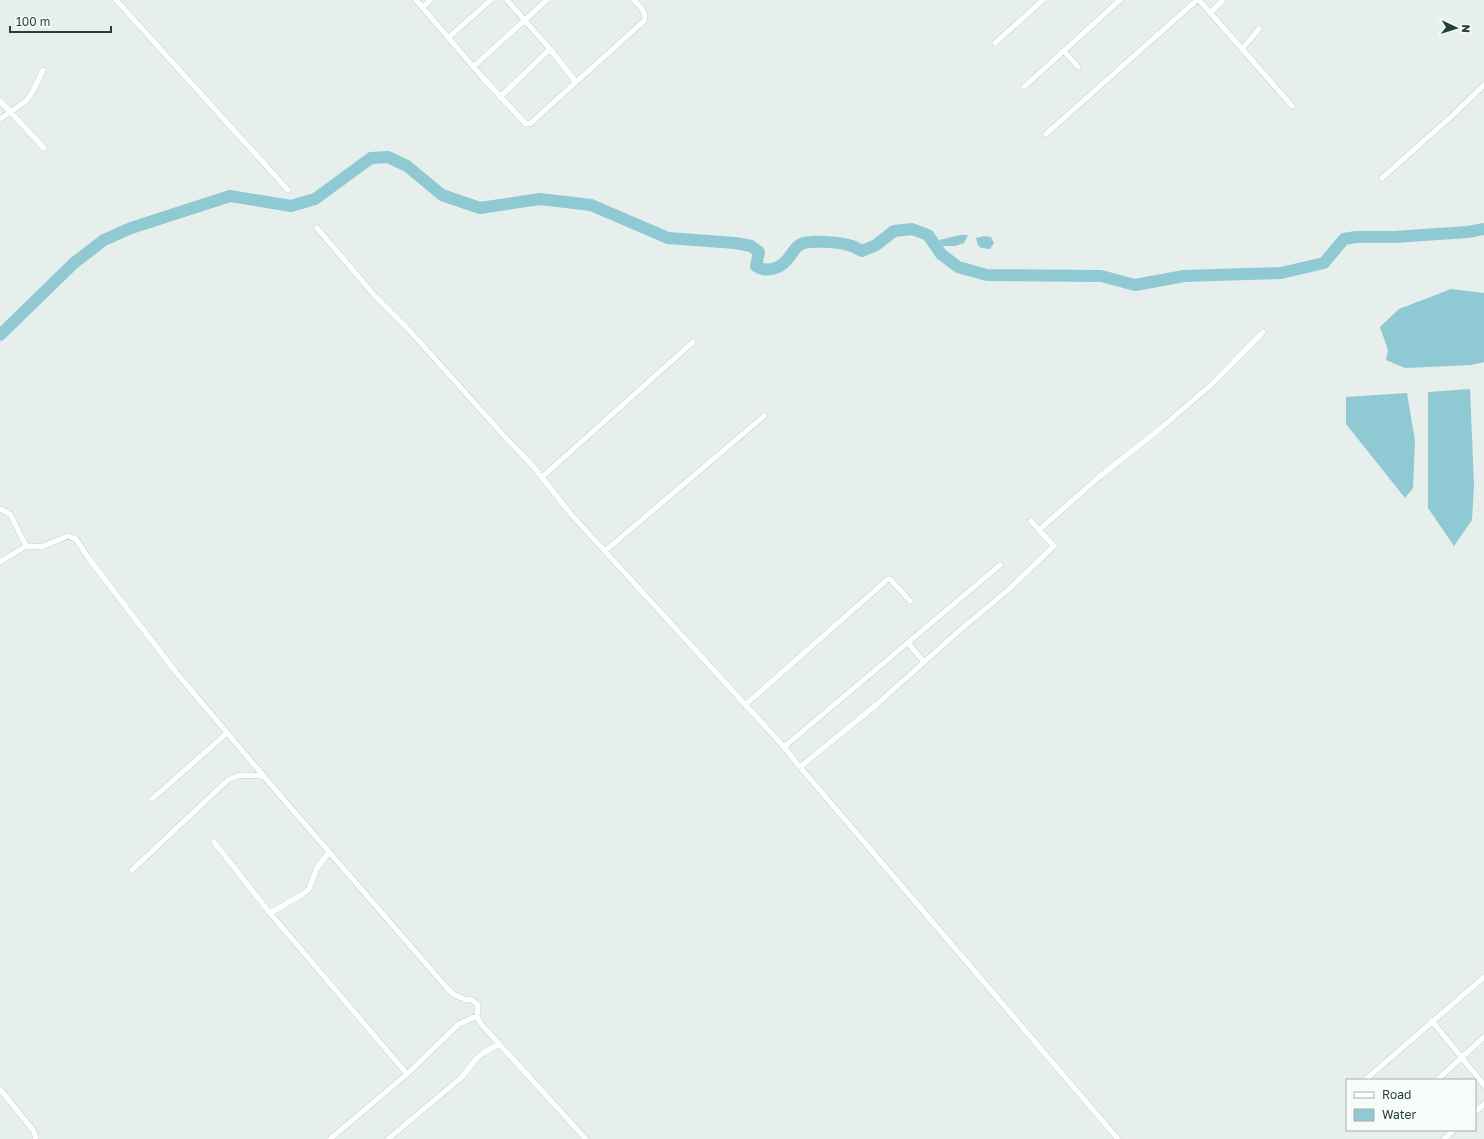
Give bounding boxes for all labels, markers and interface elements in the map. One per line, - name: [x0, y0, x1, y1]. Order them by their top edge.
- scale bar: [10, 8, 111, 34]
- north arrow: [1436, 8, 1476, 48]
- text: 100 m: [16, 14, 50, 29]
- text: N: [1460, 24, 1473, 33]
- legend: [1346, 1079, 1476, 1131]
- text: Road: [1382, 1087, 1411, 1102]
- text: Water: [1382, 1107, 1416, 1122]

